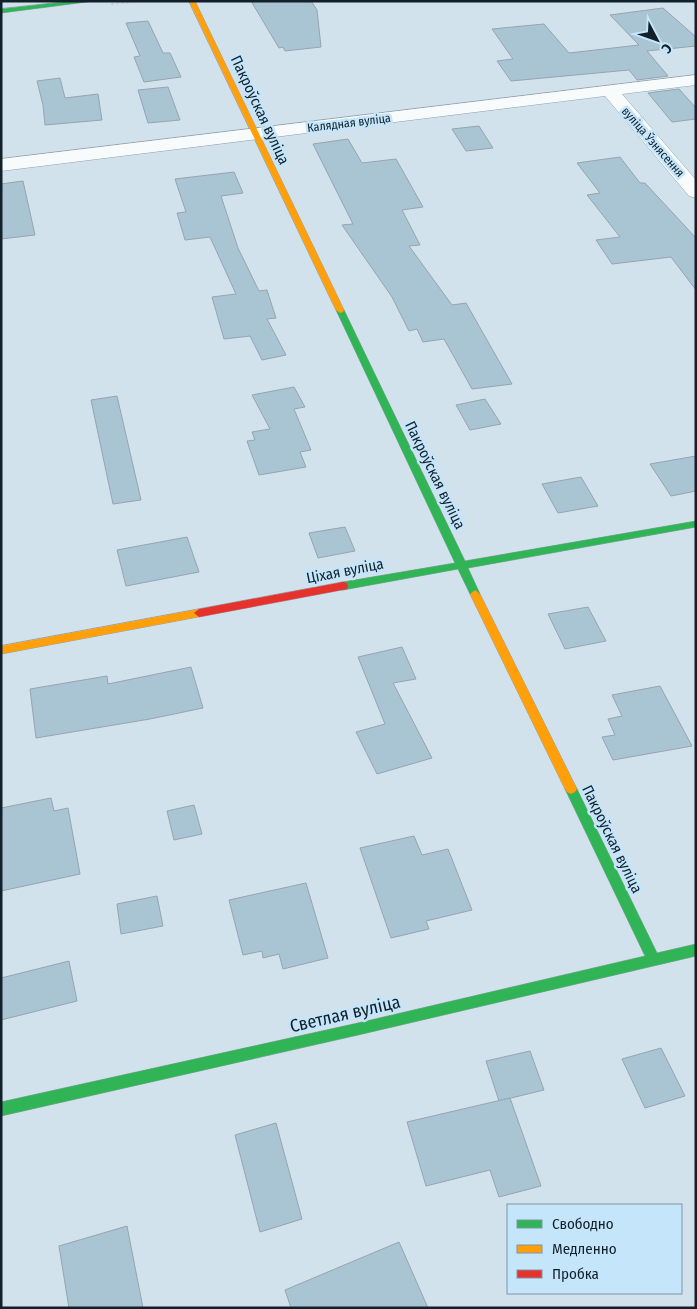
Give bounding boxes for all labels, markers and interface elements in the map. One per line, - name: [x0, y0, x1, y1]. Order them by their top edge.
- north arrow: [632, 15, 682, 65]
- text: С: [657, 40, 675, 57]
- street label: Пакроўская вуліца: [227, 53, 293, 167]
- street label: вуліца Ўзнясення: [619, 104, 688, 180]
- street label: Калядная вуліца: [306, 111, 392, 135]
- street label: Пакроўская вуліца: [401, 418, 469, 532]
- street label: Ціхая вуліца: [305, 555, 385, 587]
- street label: Пакроўская вуліца: [578, 782, 646, 896]
- street label: Светлая вуліца: [288, 991, 403, 1037]
- legend: [507, 1204, 682, 1294]
- text: Свободно: [552, 1215, 614, 1233]
- text: Медленно: [552, 1240, 617, 1258]
- text: Пробка: [552, 1265, 599, 1283]

